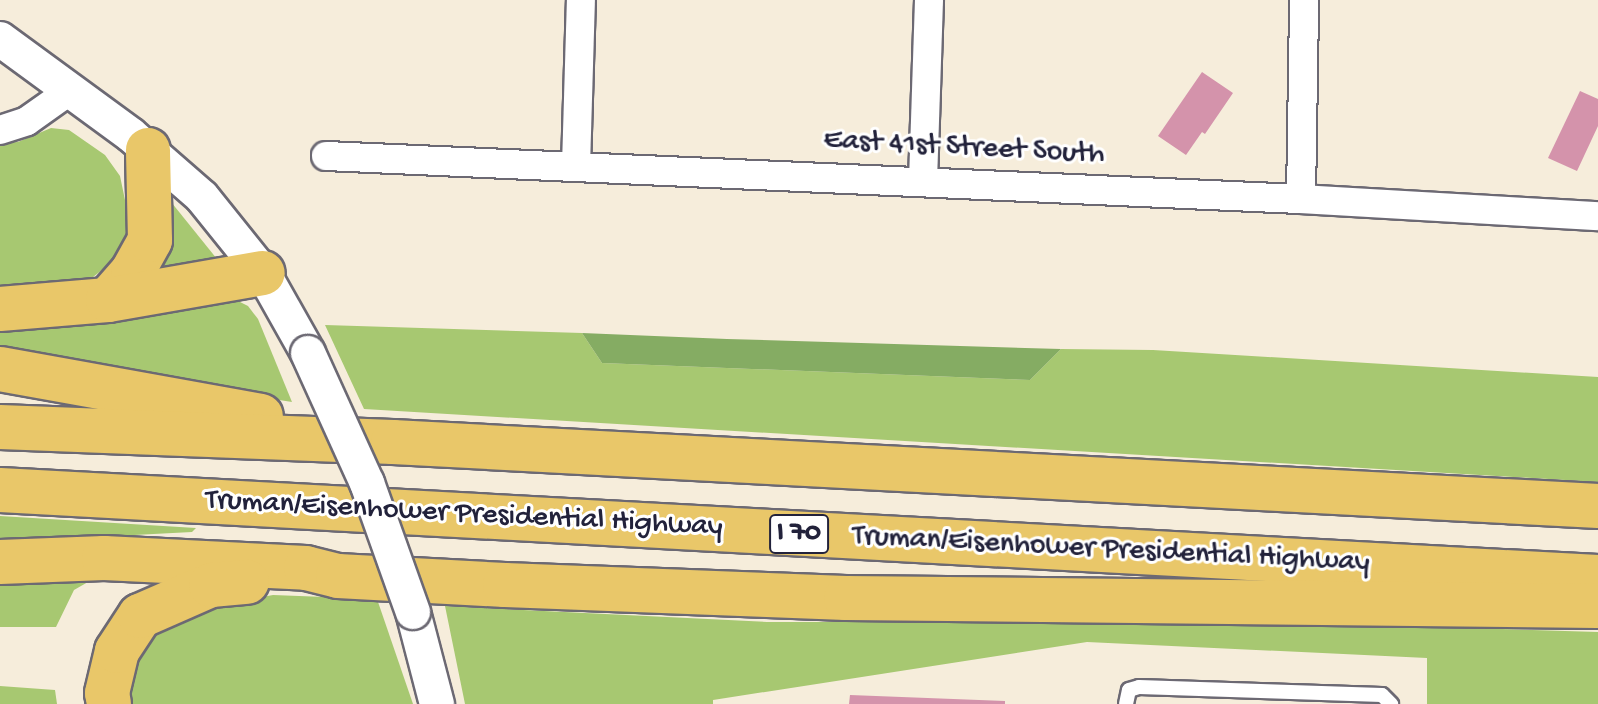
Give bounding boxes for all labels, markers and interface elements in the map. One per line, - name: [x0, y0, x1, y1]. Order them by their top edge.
- street label: East 41st Street South: [823, 124, 1105, 174]
- street label: Truman/Eisenhower Presidential Highway: [204, 483, 724, 547]
- road number: I 70: [769, 510, 829, 558]
- street label: Truman/Eisenhower Presidential Highway: [851, 519, 1371, 583]

